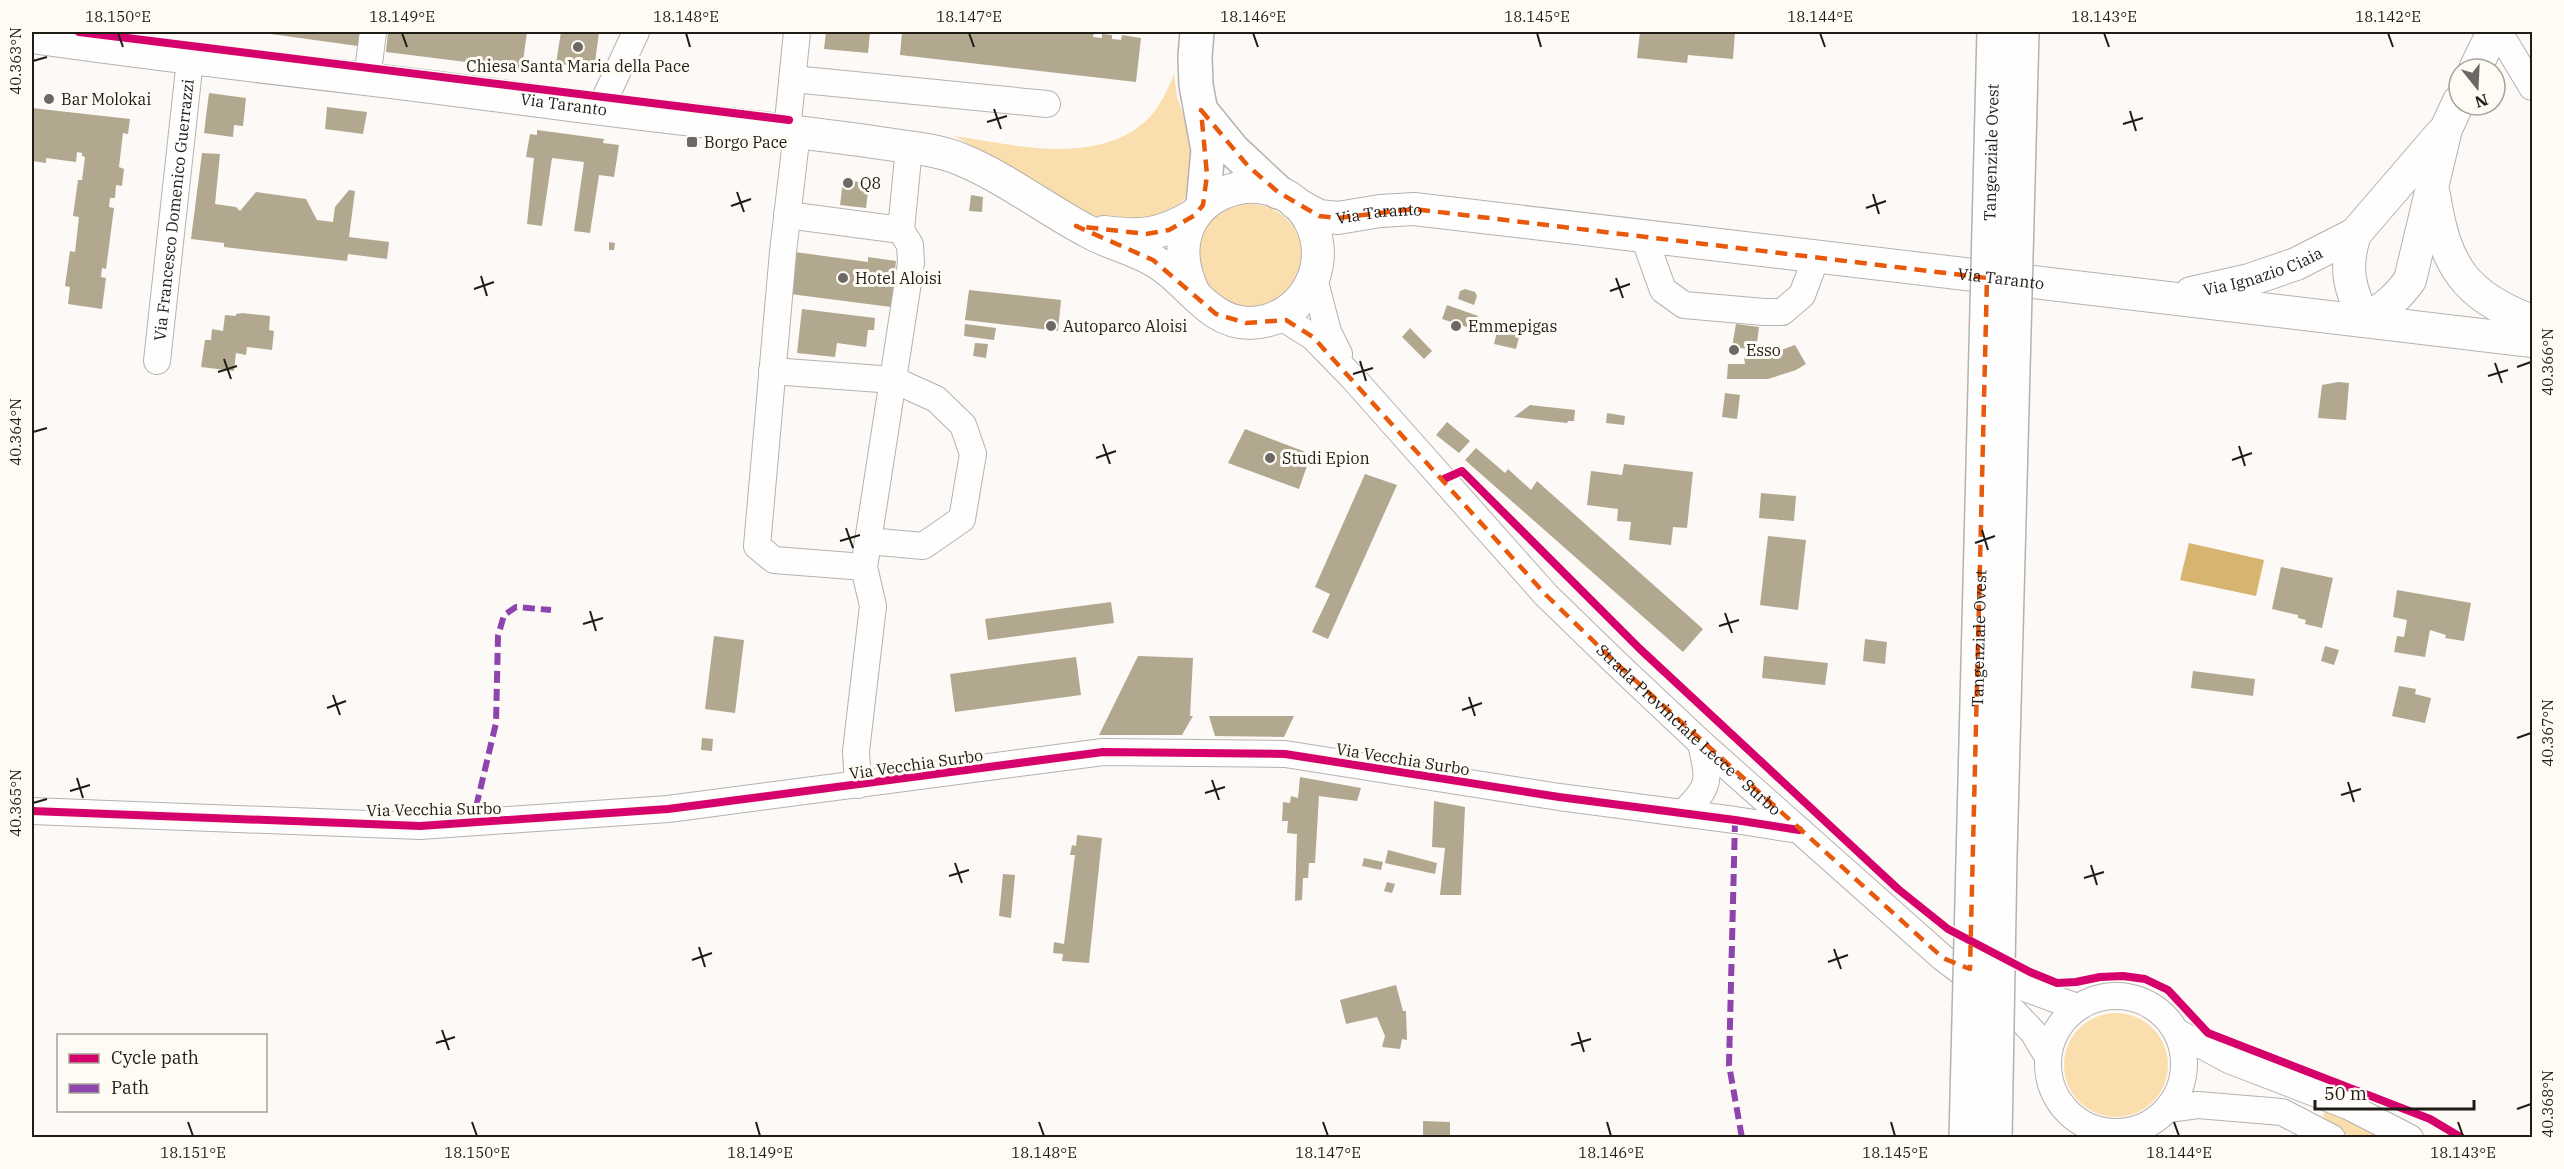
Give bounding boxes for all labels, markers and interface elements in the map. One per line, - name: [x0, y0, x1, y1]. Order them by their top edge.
- text: 18.150°E: [85, 7, 151, 26]
- text: 18.149°E: [369, 7, 435, 26]
- text: 18.148°E: [653, 7, 719, 26]
- text: 18.147°E: [936, 7, 1002, 26]
- text: 18.146°E: [1220, 7, 1286, 26]
- text: 18.145°E: [1504, 7, 1570, 26]
- text: 18.144°E: [1787, 7, 1853, 26]
- text: 18.143°E: [2071, 7, 2137, 26]
- text: 18.142°E: [2355, 7, 2421, 26]
- text: 40.363°N: [6, 27, 25, 95]
- marker: Chiesa Santa Maria della Pace: [571, 40, 585, 54]
- place label: Chiesa Santa Maria della Pace: [466, 56, 690, 76]
- north arrow: [2447, 57, 2507, 117]
- street label: Via Francesco Domenico Guerrazzi: [149, 78, 198, 342]
- street label: Tangenziale Ovest: [1979, 83, 2003, 221]
- place label: Bar Molokai: [61, 89, 151, 109]
- street label: Via Taranto: [519, 89, 608, 120]
- text: N: [2473, 90, 2491, 113]
- marker: Bar Molokai: [42, 92, 56, 106]
- place label: Borgo Pace: [704, 132, 787, 152]
- marker: Borgo Pace: [685, 135, 699, 149]
- place label: Q8: [860, 173, 881, 193]
- marker: Q8: [841, 176, 855, 190]
- street label: Via Taranto: [1334, 199, 1424, 228]
- street label: Via Ignazio Ciaia: [2201, 242, 2326, 300]
- street label: Via Taranto: [1956, 263, 2045, 293]
- place label: Hotel Aloisi: [855, 268, 942, 288]
- marker: Hotel Aloisi: [836, 271, 850, 285]
- place label: Autoparco Aloisi: [1063, 316, 1187, 336]
- place label: Emmepigas: [1468, 316, 1557, 336]
- marker: Autoparco Aloisi: [1044, 319, 1058, 333]
- marker: Emmepigas: [1449, 319, 1463, 333]
- text: 40.366°N: [2538, 328, 2557, 396]
- place label: Esso: [1746, 340, 1781, 360]
- marker: Esso: [1727, 343, 1741, 357]
- text: 40.364°N: [6, 398, 25, 466]
- place label: Studi Epion: [1282, 448, 1370, 468]
- marker: Studi Epion: [1263, 451, 1277, 465]
- street label: Tangenziale Ovest: [1967, 569, 1990, 707]
- street label: Strada Provinciale Lecce - Surbo: [1592, 640, 1785, 820]
- text: 40.367°N: [2538, 699, 2557, 767]
- street label: Via Vecchia Surbo: [1335, 739, 1471, 779]
- street label: Via Vecchia Surbo: [848, 745, 984, 783]
- text: 40.365°N: [6, 769, 25, 837]
- street label: Via Vecchia Surbo: [366, 798, 502, 820]
- legend: [57, 1034, 267, 1112]
- text: Cycle path: [111, 1046, 199, 1069]
- text: 40.368°N: [2538, 1070, 2557, 1138]
- scale bar: [2315, 1073, 2474, 1111]
- text: Path: [111, 1076, 149, 1099]
- text: 50 m: [2324, 1082, 2367, 1105]
- text: 18.151°E: [160, 1143, 226, 1162]
- text: 18.150°E: [444, 1143, 510, 1162]
- text: 18.149°E: [727, 1143, 793, 1162]
- text: 18.148°E: [1011, 1143, 1077, 1162]
- text: 18.147°E: [1295, 1143, 1361, 1162]
- text: 18.146°E: [1578, 1143, 1644, 1162]
- text: 18.145°E: [1862, 1143, 1928, 1162]
- text: 18.144°E: [2146, 1143, 2212, 1162]
- text: 18.143°E: [2430, 1143, 2496, 1162]

